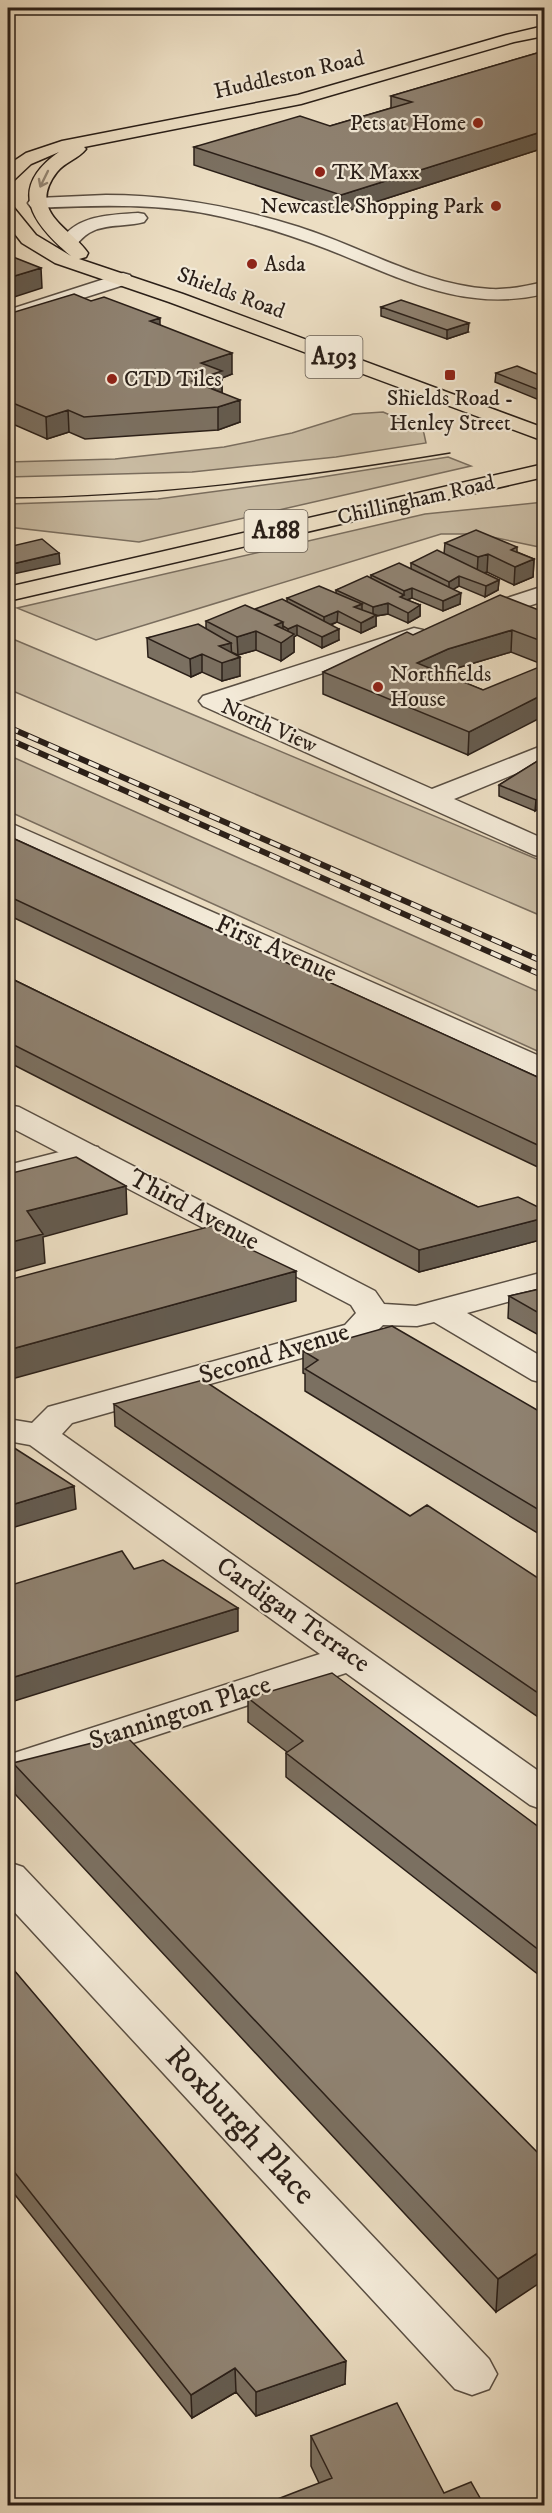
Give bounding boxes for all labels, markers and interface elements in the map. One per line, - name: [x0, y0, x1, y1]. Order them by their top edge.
- street label: Huddleston Road: [211, 45, 367, 105]
- place label: Pets at Home: [350, 110, 466, 137]
- marker: Pets at Home: [471, 116, 485, 130]
- place label: TK Maxx: [332, 159, 420, 186]
- marker: TK Maxx: [313, 165, 327, 179]
- one-way arrow: [38, 169, 50, 187]
- place label: Newcastle Shopping Park: [260, 193, 484, 220]
- marker: Newcastle Shopping Park: [489, 199, 503, 213]
- place label: Asda: [264, 251, 306, 278]
- marker: Asda: [245, 257, 259, 271]
- street label: Shields Road: [173, 261, 289, 325]
- road number: A193: [306, 336, 362, 378]
- place label: CTD Tiles: [124, 366, 222, 393]
- marker: Shields Road - Henley Street: [443, 368, 457, 382]
- marker: CTD Tiles: [105, 372, 119, 386]
- place label: Shields Road - Henley Street: [387, 385, 513, 437]
- street label: Chillingham Road: [335, 469, 497, 531]
- road number: A188: [244, 510, 308, 552]
- place label: Northfields House: [390, 661, 491, 713]
- marker: Northfields House: [371, 680, 385, 694]
- street label: North View: [217, 693, 321, 759]
- street label: First Avenue: [210, 908, 342, 990]
- street label: Third Avenue: [123, 1162, 265, 1258]
- street label: Second Avenue: [195, 1316, 353, 1392]
- street label: Cardigan Terrace: [210, 1550, 376, 1680]
- street label: Stannington Place: [85, 1668, 275, 1758]
- street label: Roxburgh Place: [156, 2038, 324, 2214]

